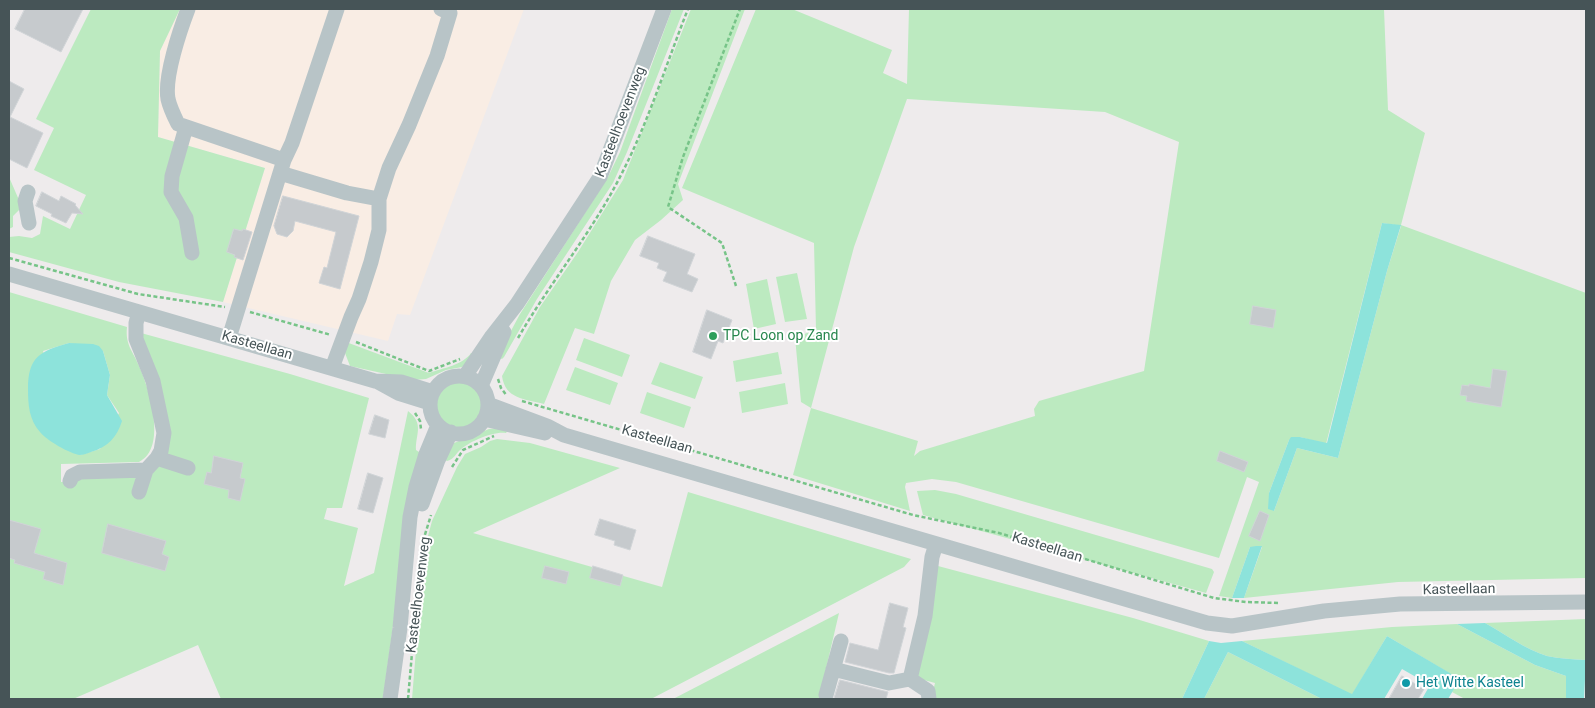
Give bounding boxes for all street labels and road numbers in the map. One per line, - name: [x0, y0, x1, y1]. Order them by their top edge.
- street label: Kasteelhoevenweg: [592, 64, 650, 180]
- street label: Kasteellaan: [220, 328, 294, 364]
- street label: Kasteellaan: [620, 422, 694, 458]
- street label: Kasteellaan: [1010, 529, 1084, 567]
- street label: Kasteelhoevenweg: [404, 536, 434, 654]
- street label: Kasteellaan: [1422, 581, 1496, 599]

